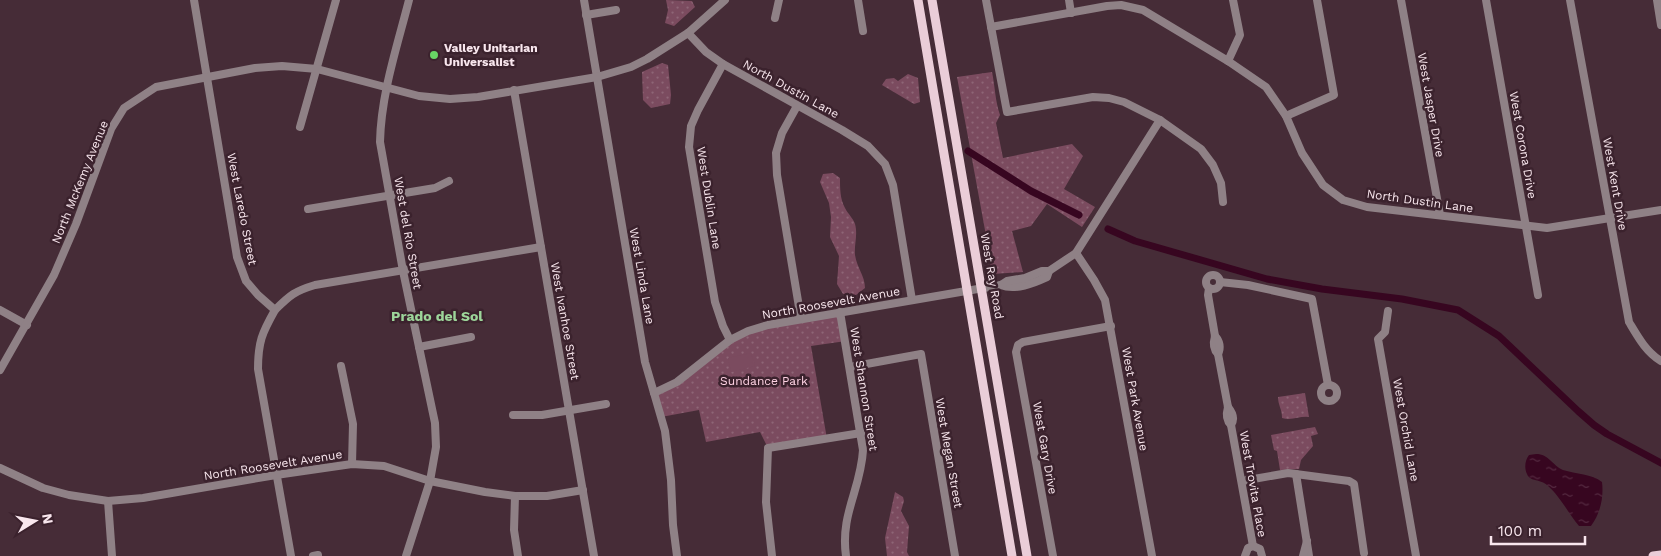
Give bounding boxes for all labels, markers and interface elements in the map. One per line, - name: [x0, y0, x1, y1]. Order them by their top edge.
- place label: Valley Unitarian Universalist: [444, 41, 538, 69]
- marker: Valley Unitarian Universalist: [428, 49, 440, 61]
- street label: West Jasper Drive: [1415, 52, 1447, 158]
- street label: North Dustin Lane: [741, 57, 841, 121]
- street label: West Corona Drive: [1507, 90, 1539, 200]
- street label: North McKemy Avenue: [49, 118, 111, 246]
- street label: West Kent Drive: [1600, 136, 1630, 232]
- street label: West Dublin Lane: [694, 146, 724, 250]
- street label: West Laredo Street: [224, 152, 260, 266]
- street label: West del Rio Street: [391, 176, 425, 290]
- street label: North Dustin Lane: [1366, 187, 1474, 215]
- street label: West Linda Lane: [627, 227, 657, 325]
- street label: West Ray Road: [978, 232, 1006, 320]
- street label: West Ivanhoe Street: [548, 261, 582, 381]
- street label: North Roosevelt Avenue: [761, 284, 901, 322]
- district label: Prado del Sol: [391, 308, 483, 324]
- street label: West Shannon Street: [847, 326, 881, 452]
- street label: West Park Avenue: [1119, 346, 1151, 452]
- park label: Sundance Park: [720, 374, 808, 388]
- street label: West Orchid Lane: [1390, 377, 1422, 483]
- street label: West Megan Street: [932, 397, 966, 509]
- street label: West Gary Drive: [1030, 401, 1060, 495]
- street label: West Trovita Place: [1237, 430, 1269, 538]
- street label: North Roosevelt Avenue: [203, 447, 343, 483]
- north arrow: [10, 496, 60, 546]
- text: N: [39, 512, 57, 525]
- scale bar: [1491, 514, 1585, 546]
- text: 100 m: [1498, 522, 1542, 540]

